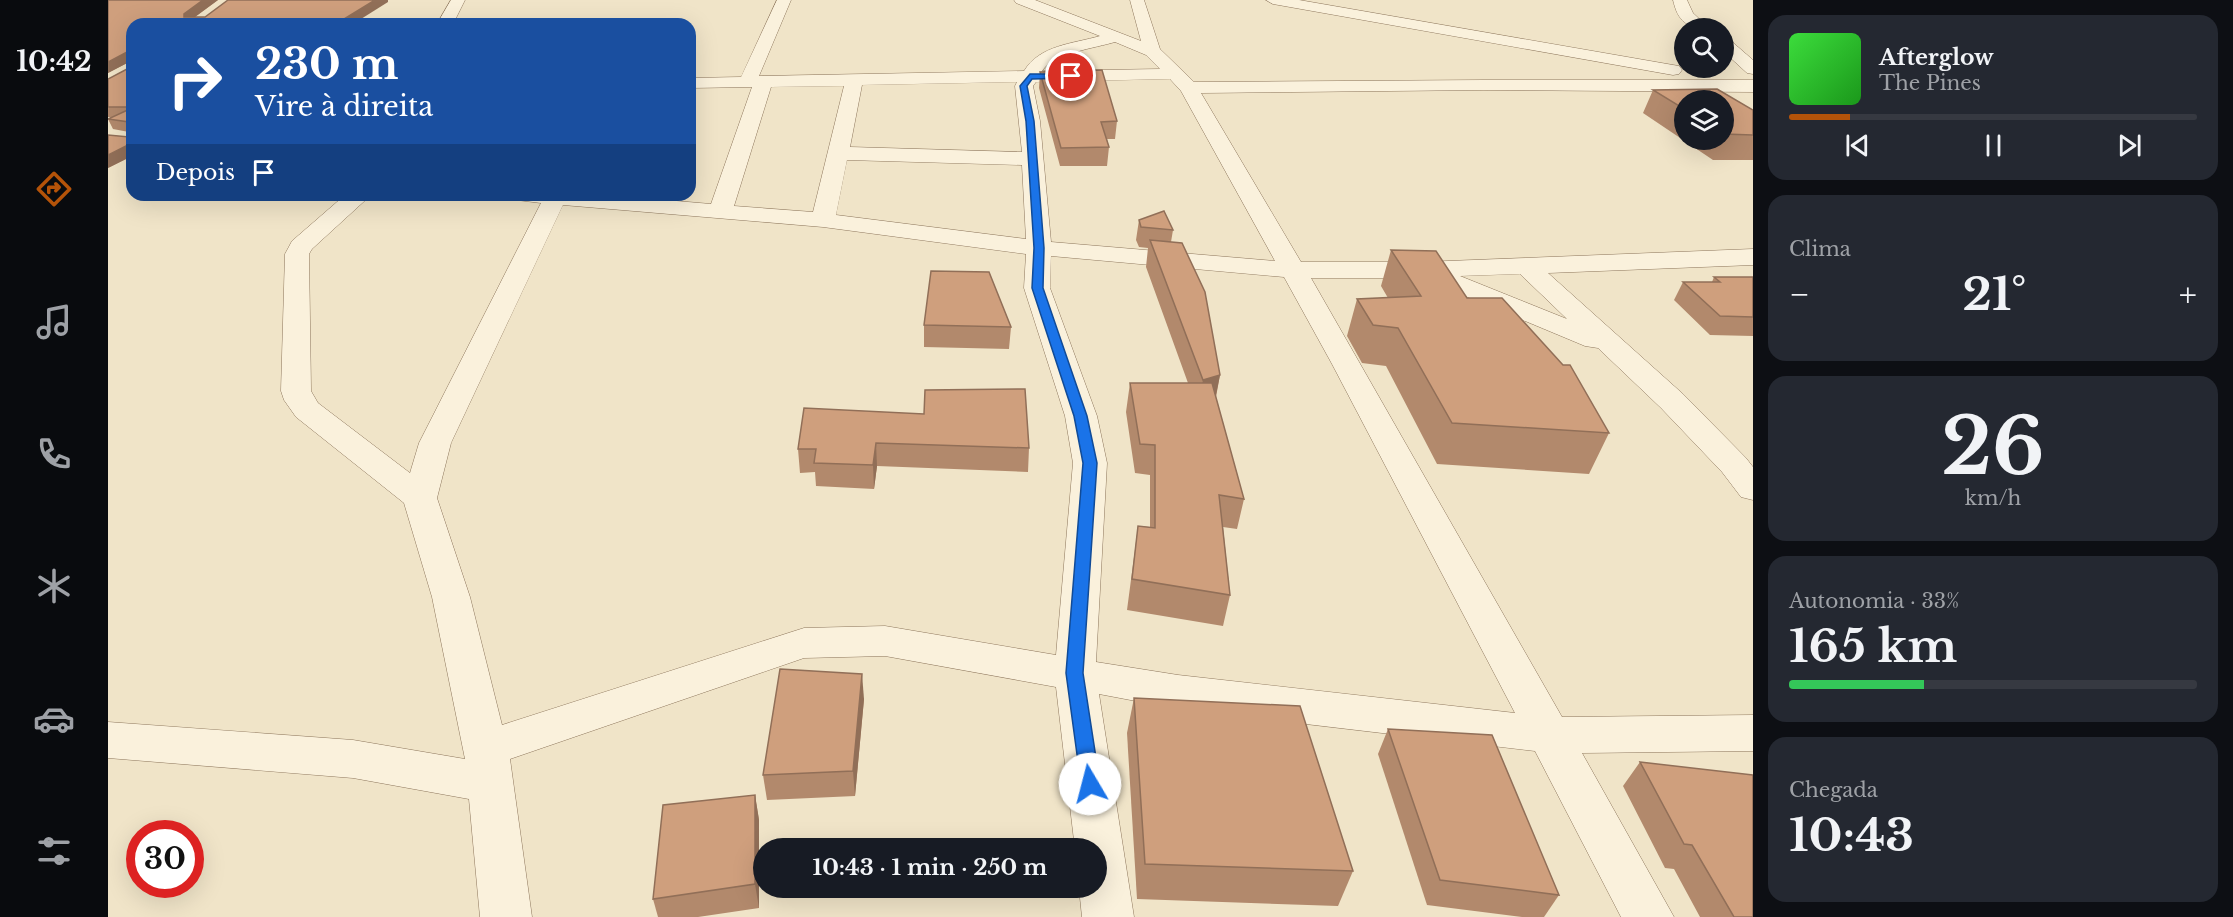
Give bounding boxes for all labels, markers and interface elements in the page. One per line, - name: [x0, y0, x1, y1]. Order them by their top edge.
- map controls: [1674, 18, 1734, 150]
- button: search: [1674, 18, 1734, 78]
- text: 230 m: [255, 38, 398, 90]
- icon: right: [156, 42, 234, 120]
- text: Afterglow: [1879, 44, 1994, 71]
- text: 10:42: [16, 45, 92, 78]
- pin: [1045, 50, 1096, 101]
- icon: arrive: [1054, 59, 1087, 92]
- text: The Pines: [1879, 71, 1981, 95]
- text: Vire à direita: [255, 90, 433, 123]
- button: layers: [1674, 90, 1734, 150]
- icon: previous: [1841, 129, 1874, 162]
- icon: pause: [1977, 129, 2010, 162]
- icon: next: [2113, 129, 2146, 162]
- icon: arrive: [247, 156, 280, 189]
- text: Depois: [156, 159, 235, 186]
- icon: directions: [33, 168, 75, 210]
- text: Clima: [1789, 237, 1851, 261]
- text: 21°: [1962, 266, 2026, 322]
- text: −: [1789, 274, 1810, 315]
- text: +: [2179, 274, 2197, 315]
- icon: music: [33, 301, 75, 343]
- text: 26: [1941, 398, 2045, 495]
- icon: phone: [33, 433, 75, 475]
- text: km/h: [1965, 486, 2021, 510]
- icon: climate: [33, 565, 75, 607]
- text: Autonomia · 33%: [1789, 589, 1959, 613]
- text: 165 km: [1789, 618, 1957, 674]
- icon: car: [33, 698, 75, 740]
- position arrow: [1058, 752, 1122, 816]
- text: Chegada: [1789, 778, 1878, 802]
- text: 10:43: [1789, 807, 1914, 863]
- speed limit sign: 30: [126, 820, 204, 898]
- icon: filters: [33, 830, 75, 872]
- text: 10:43 · 1 min · 250 m: [813, 854, 1047, 881]

